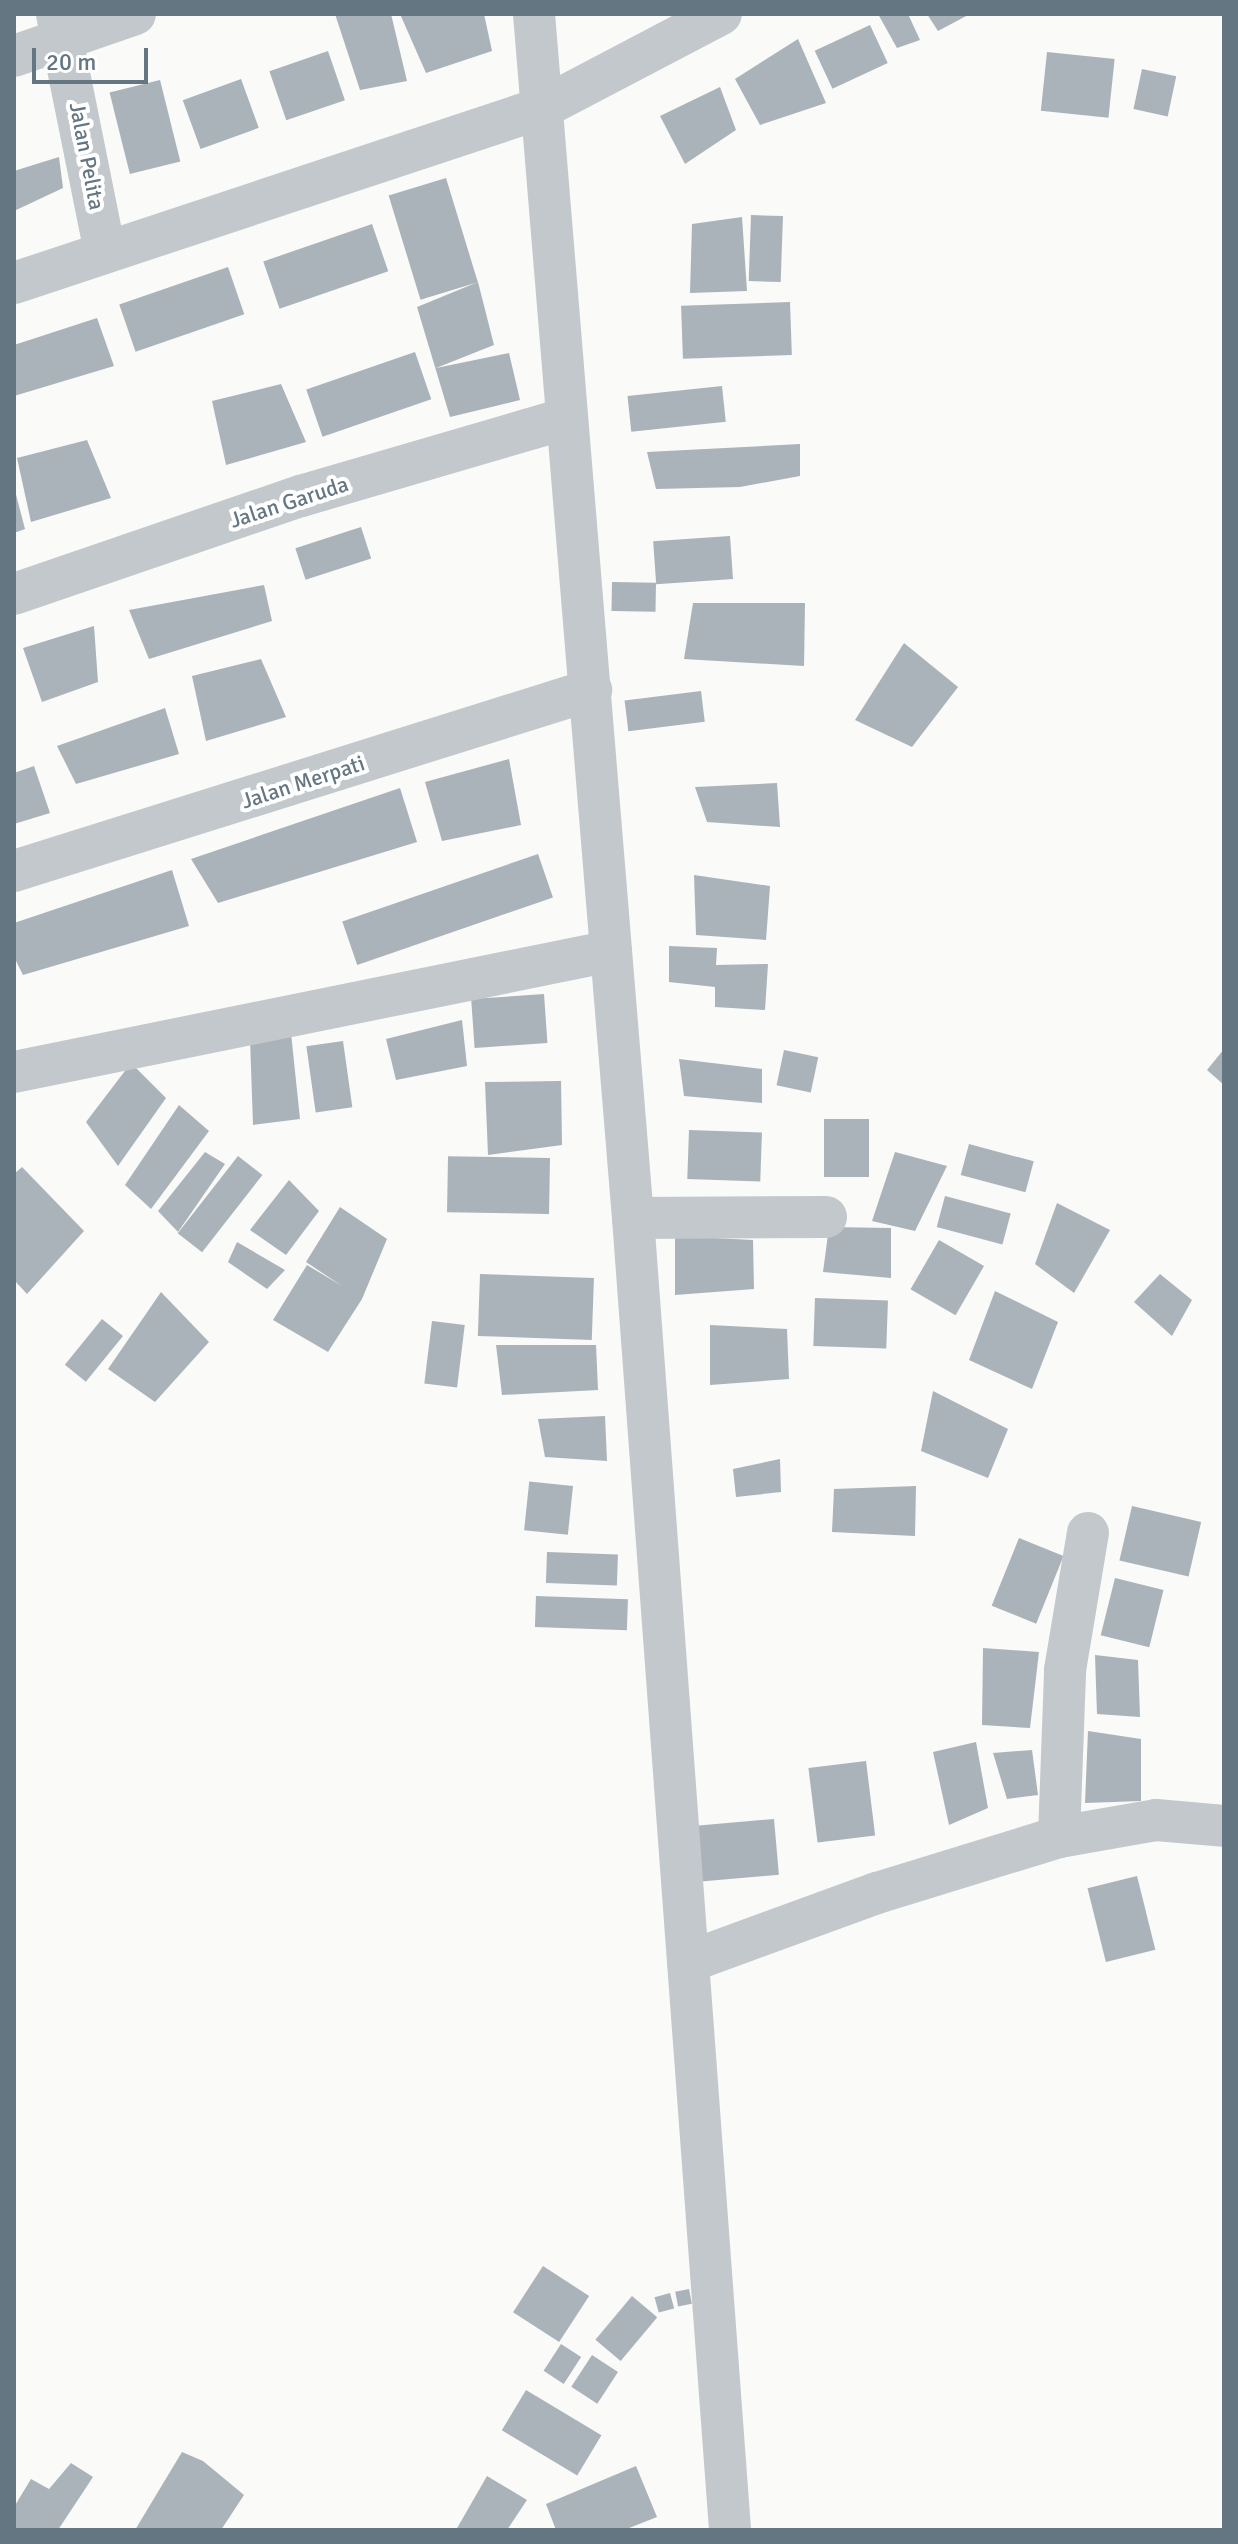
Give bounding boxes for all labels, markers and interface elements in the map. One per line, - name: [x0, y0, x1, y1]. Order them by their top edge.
- scale bar: [36, 32, 152, 82]
- text: 20 m: [46, 47, 96, 77]
- street label: Jalan Pelita: [64, 100, 110, 212]
- street label: Jalan Garuda: [226, 470, 352, 534]
- street label: Jalan Merpati: [238, 750, 368, 814]

